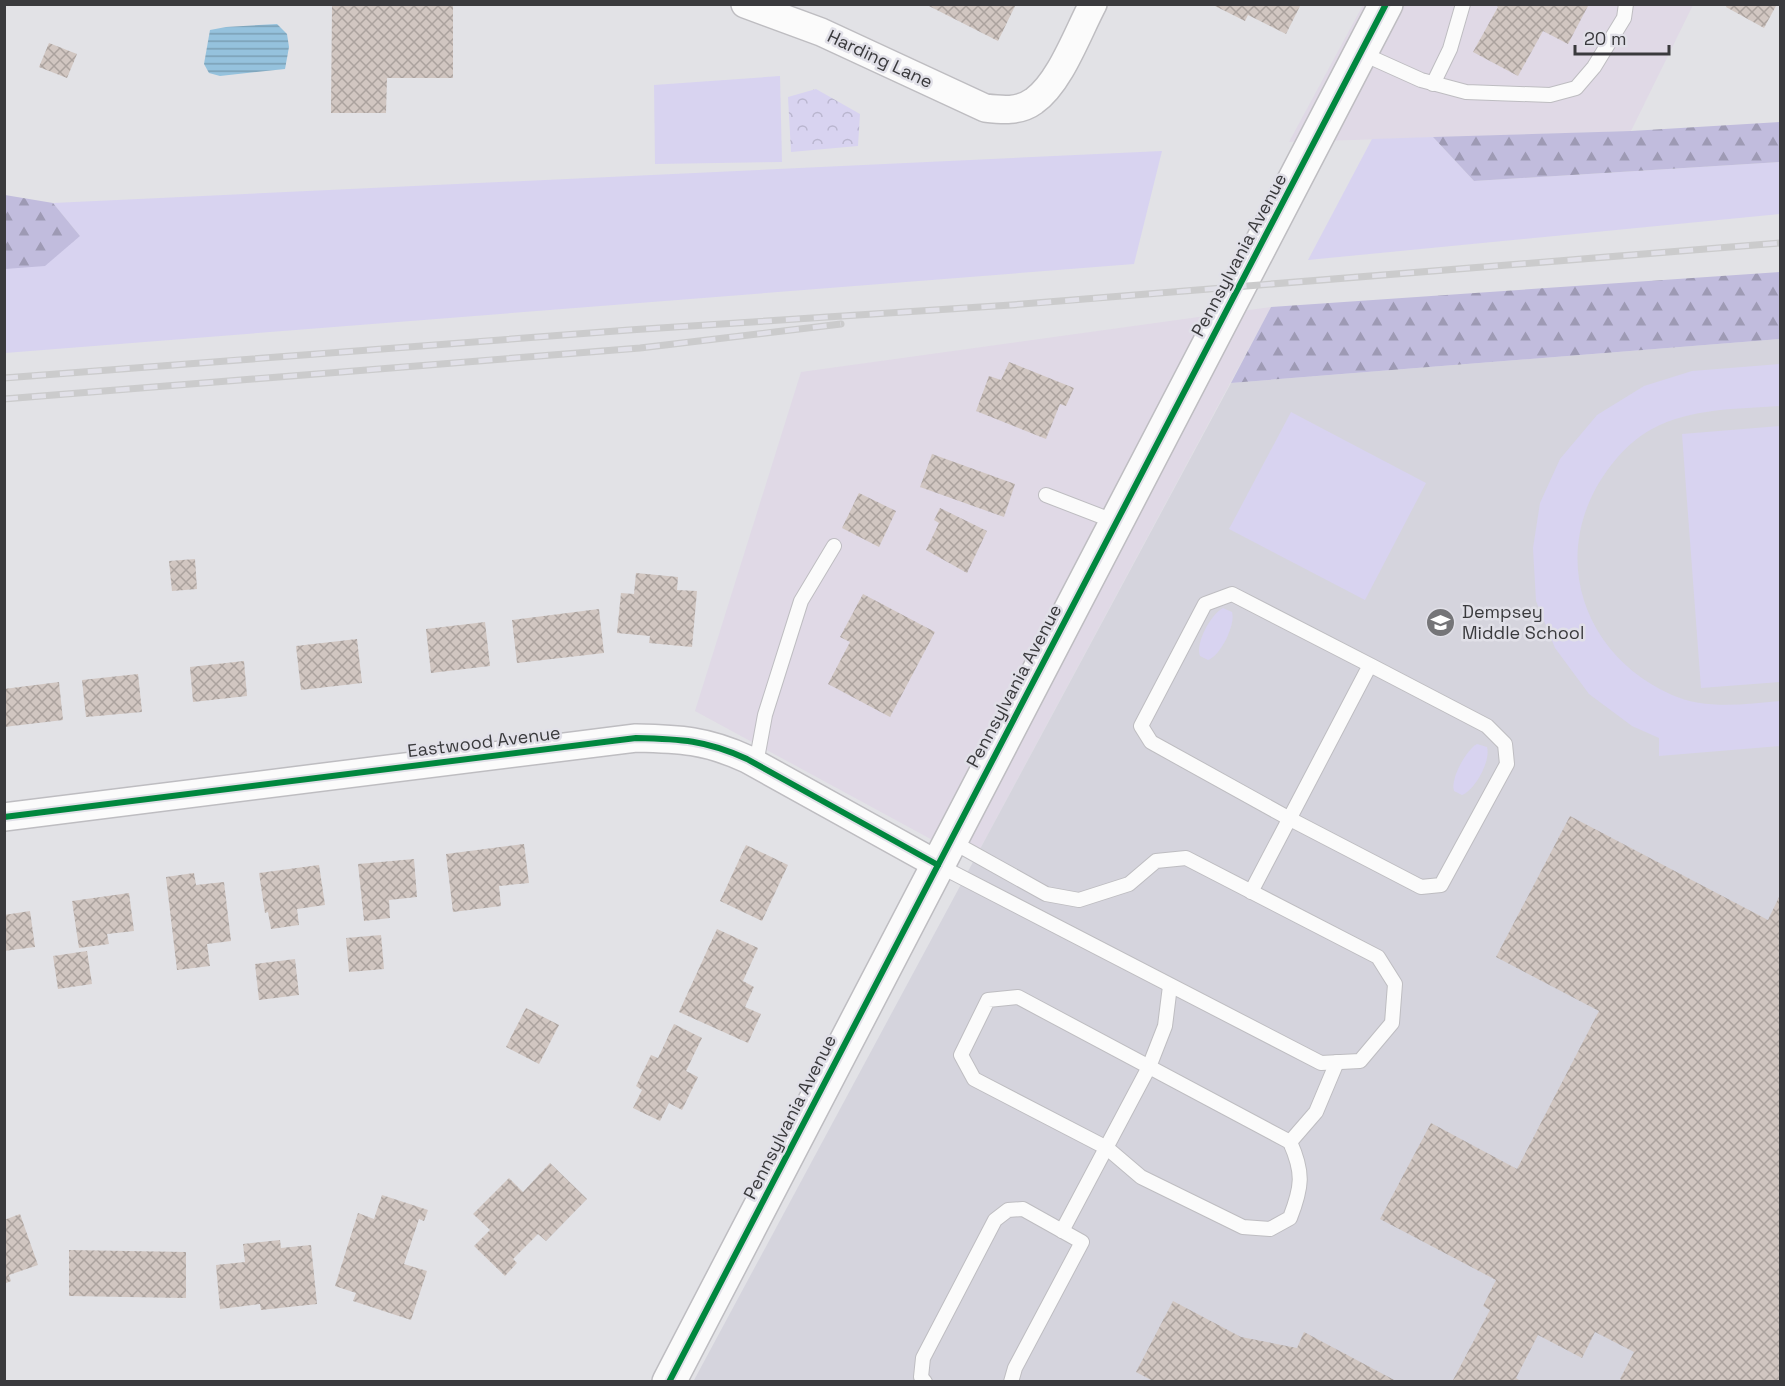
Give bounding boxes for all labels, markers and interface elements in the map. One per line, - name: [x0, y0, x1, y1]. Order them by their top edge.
- scale bar: [1575, 18, 1670, 56]
- street label: Harding Lane: [824, 24, 937, 93]
- text: 20 m: [1584, 27, 1627, 50]
- street label: Pennsylvania Avenue: [1186, 169, 1291, 340]
- street label: Pennsylvania Avenue: [961, 600, 1066, 771]
- place label: Dempsey Middle School: [1462, 600, 1584, 644]
- school or university icon: Dempsey Middle School: [1425, 606, 1457, 638]
- street label: Eastwood Avenue: [406, 721, 562, 762]
- street label: Pennsylvania Avenue: [738, 1031, 841, 1203]

